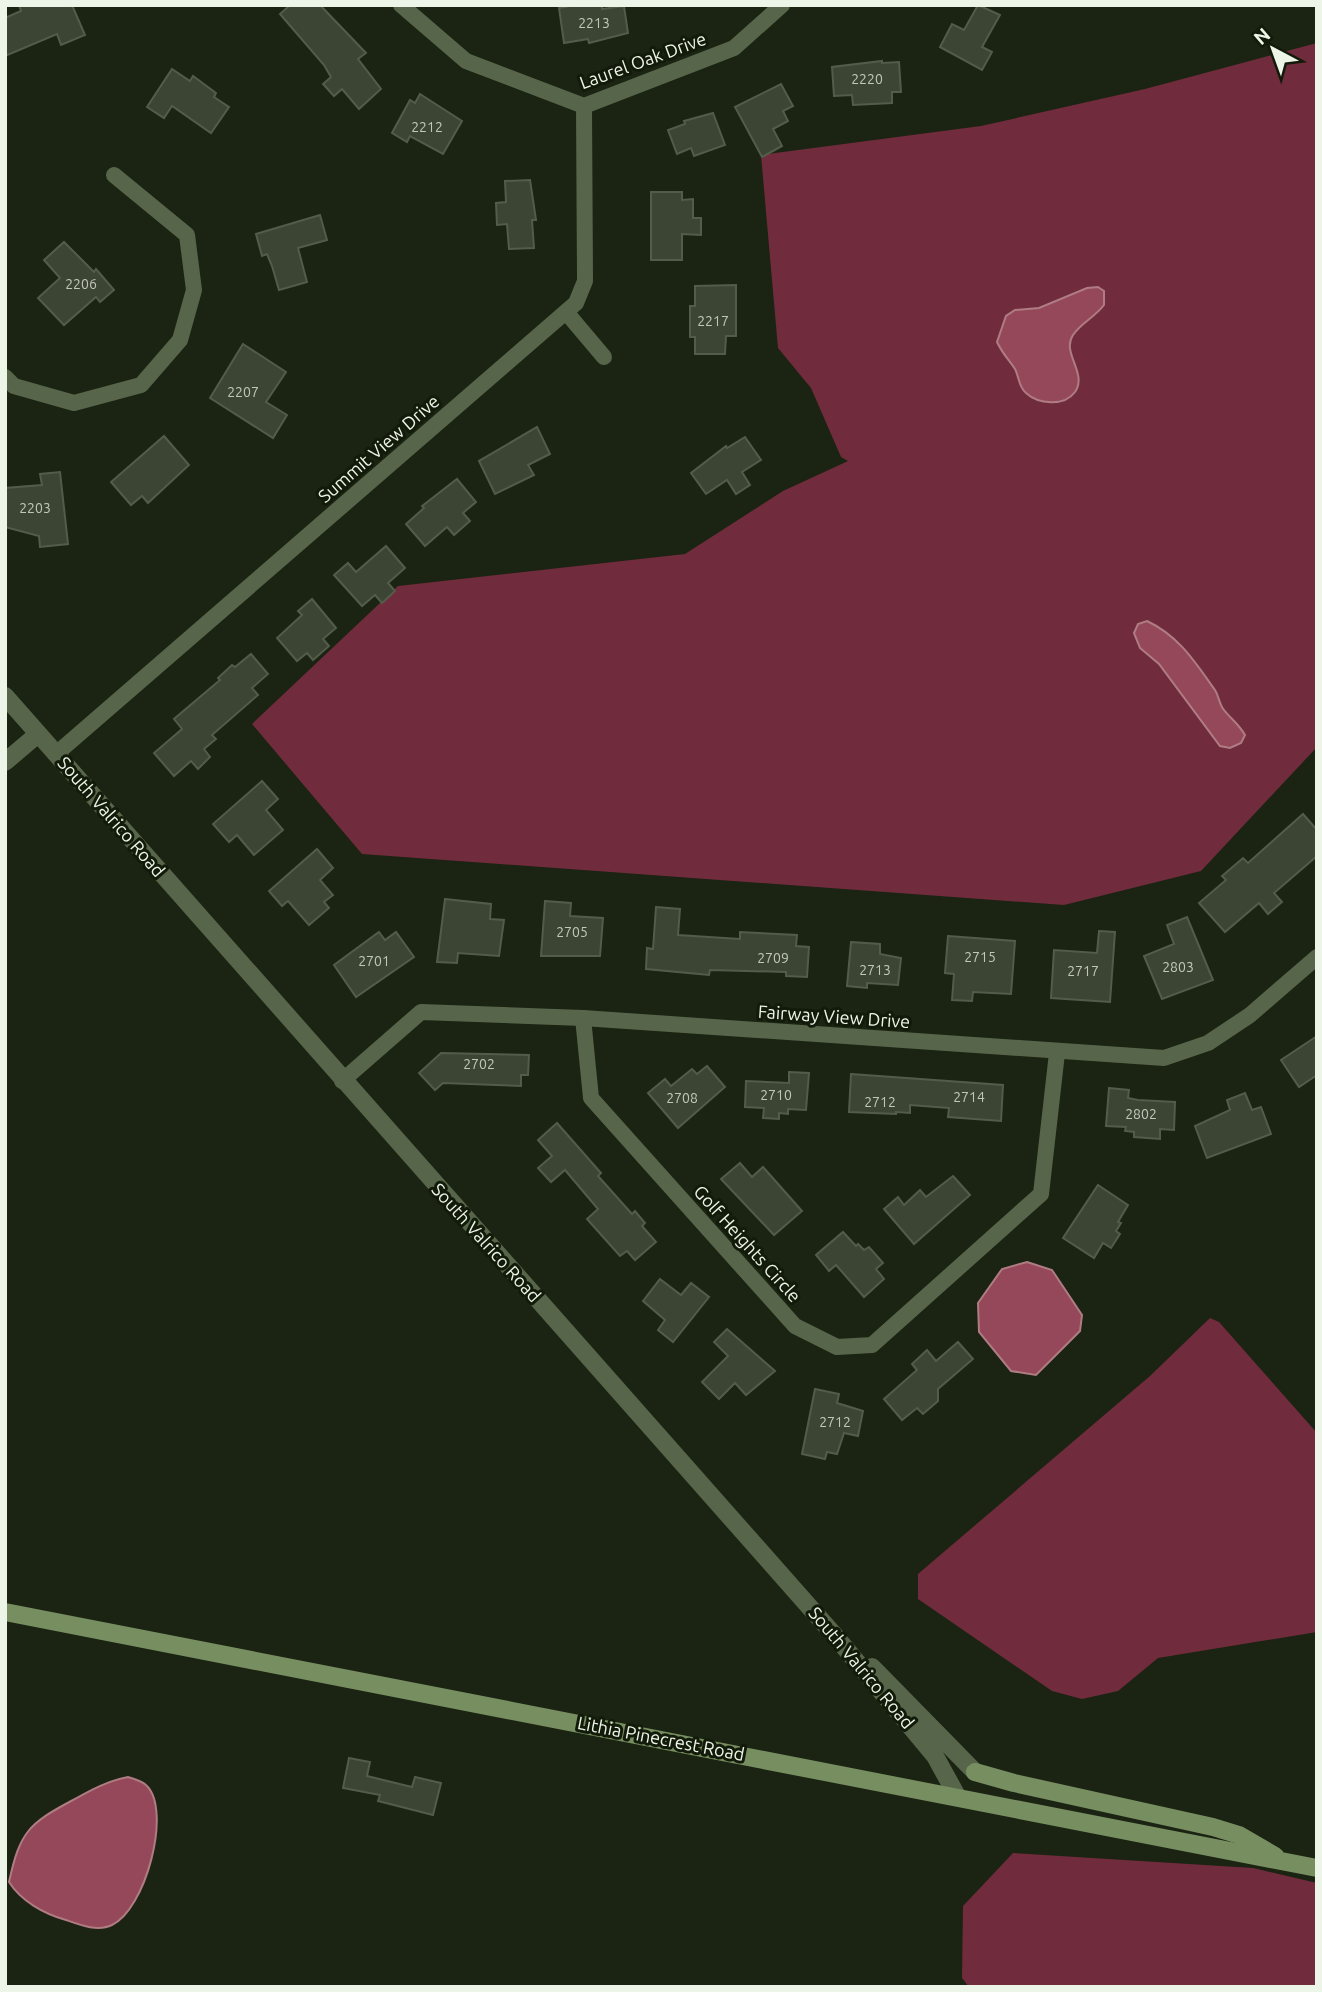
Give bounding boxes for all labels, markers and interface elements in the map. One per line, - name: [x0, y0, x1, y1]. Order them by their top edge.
- north arrow: [1238, 14, 1308, 84]
- house number: 2213: [578, 15, 610, 31]
- text: N: [1249, 23, 1274, 49]
- street label: Laurel Oak Drive: [577, 28, 709, 92]
- house number: 2220: [851, 71, 883, 87]
- house number: 2212: [411, 119, 443, 135]
- house number: 2206: [65, 276, 97, 292]
- house number: 2217: [697, 313, 729, 329]
- house number: 2207: [227, 384, 259, 400]
- street label: Summit View Drive: [314, 390, 443, 506]
- house number: 2203: [19, 500, 51, 516]
- street label: South Valrico Road: [54, 752, 169, 880]
- house number: 2705: [556, 924, 588, 940]
- house number: 2715: [964, 949, 996, 965]
- house number: 2709: [757, 950, 789, 966]
- house number: 2701: [358, 953, 390, 969]
- house number: 2803: [1162, 959, 1194, 975]
- house number: 2713: [859, 962, 891, 978]
- house number: 2717: [1067, 963, 1099, 979]
- street label: Fairway View Drive: [757, 1001, 911, 1031]
- house number: 2702: [463, 1056, 495, 1072]
- house number: 2710: [760, 1087, 792, 1103]
- house number: 2714: [953, 1089, 985, 1105]
- house number: 2708: [666, 1090, 698, 1106]
- house number: 2712: [864, 1094, 896, 1110]
- house number: 2802: [1125, 1106, 1157, 1122]
- street label: South Valrico Road: [428, 1179, 545, 1306]
- street label: Golf Heights Circle: [690, 1181, 805, 1306]
- house number: 2712: [819, 1414, 851, 1430]
- street label: South Valrico Road: [805, 1603, 918, 1732]
- street label: Lithia Pinecrest Road: [576, 1712, 746, 1764]

